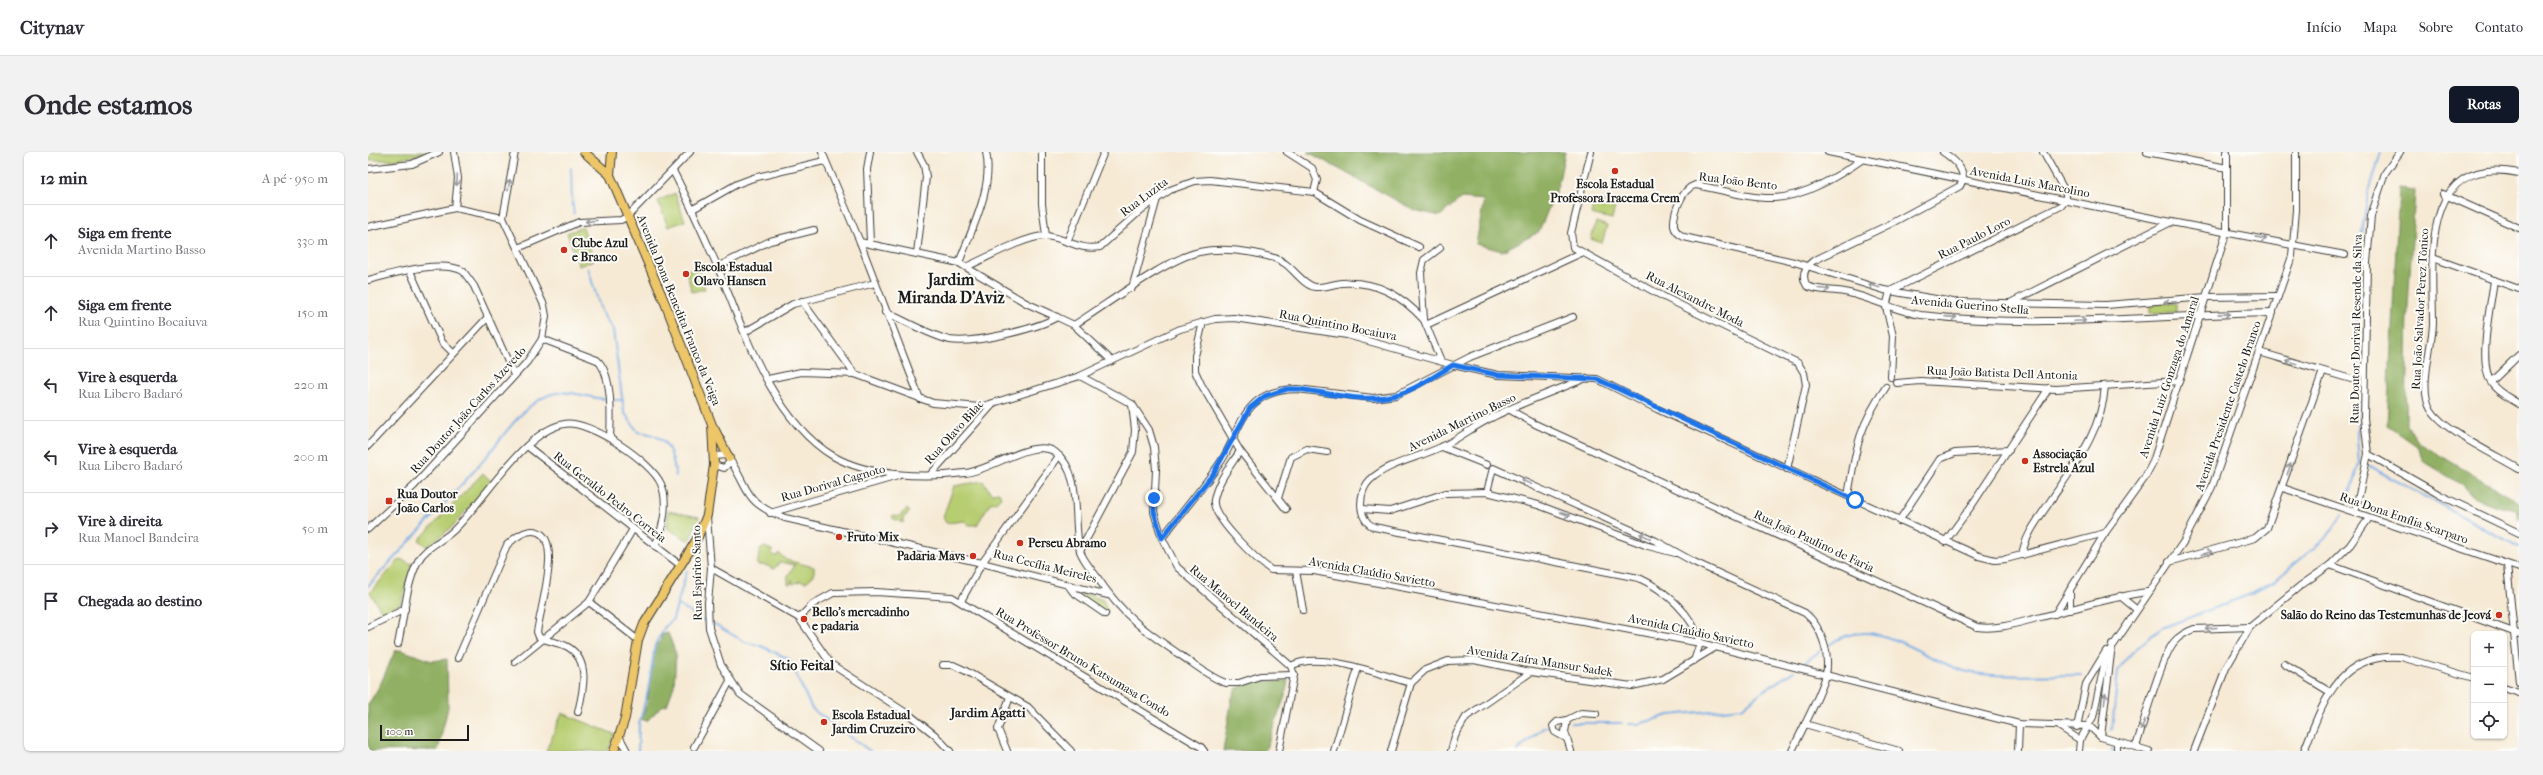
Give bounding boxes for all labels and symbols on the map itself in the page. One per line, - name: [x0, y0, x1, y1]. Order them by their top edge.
- street label: Avenida Luis Marcolino: [1968, 163, 2091, 200]
- marker: Escola Estadual Professora Iracema Crem: [1610, 166, 1620, 176]
- street label: Rua João Bento: [1698, 169, 1778, 193]
- one-way arrow: [454, 173, 461, 186]
- street label: Rua Luzita: [1117, 174, 1171, 219]
- place label: Escola Estadual Professora Iracema Crem: [1550, 177, 1681, 205]
- one-way arrow: [505, 179, 513, 192]
- street label: Avenida Dona Benedita Franco da Veiga: [634, 212, 724, 408]
- street label: Rua Paulo Loro: [1936, 214, 2012, 262]
- one-way arrow: [585, 217, 598, 225]
- street label: Rua João Salvador Perez Tônico: [2409, 228, 2431, 390]
- street label: Rua Doutor Dorival Resende da Silva: [2347, 233, 2365, 424]
- one-way arrow: [2254, 235, 2267, 243]
- place label: Clube Azul e Branco: [572, 236, 629, 264]
- marker: Clube Azul e Branco: [559, 245, 569, 255]
- place label: Escola Estadual Olavo Hansen: [694, 260, 773, 288]
- street label: Rua Alexandre Moda: [1644, 268, 1747, 330]
- marker: Escola Estadual Olavo Hansen: [681, 269, 691, 279]
- district label: Jardim Miranda D'Aviz: [896, 270, 1005, 307]
- one-way arrow: [1867, 282, 1880, 289]
- one-way arrow: [1817, 285, 1830, 293]
- street label: Avenida Guerino Stella: [1909, 293, 2030, 317]
- street label: Avenida Luiz Gonzaga do Amaral: [2136, 294, 2202, 461]
- one-way arrow: [2164, 298, 2177, 305]
- street label: Rua Quintino Bocaiuva: [1278, 307, 1398, 343]
- one-way arrow: [2217, 310, 2230, 318]
- one-way arrow: [1944, 313, 1957, 320]
- one-way arrow: [2073, 318, 2086, 325]
- street label: Avenida Presidente Castelo Branco: [2192, 319, 2264, 494]
- street label: Rua Doutor João Carlos Azevedo: [407, 344, 529, 476]
- one-way arrow: [2285, 358, 2298, 365]
- street label: Rua João Batista Dell Antonia: [1926, 363, 2078, 383]
- street label: Avenida Martino Basso: [1405, 390, 1518, 455]
- street label: Rua Olavo Bilac: [922, 397, 986, 467]
- place label: Associação Estrela Azul: [2032, 447, 2095, 475]
- street label: Rua Geraldo Pedro Correia: [551, 449, 670, 546]
- marker: Associação Estrela Azul: [2020, 456, 2030, 466]
- street label: Rua Dorival Cagnoto: [779, 461, 887, 505]
- one-way arrow: [2286, 463, 2294, 475]
- one-way arrow: [1520, 478, 1532, 485]
- place label: Rua Doutor João Carlos: [395, 487, 459, 516]
- route end: [1145, 489, 1163, 507]
- street label: Rua Dona Emília Scarparo: [2338, 489, 2470, 547]
- route start: [1846, 491, 1864, 509]
- marker: Rua Doutor João Carlos: [384, 496, 394, 506]
- street label: Rua João Paulino de Faria: [1752, 507, 1877, 575]
- one-way arrow: [1559, 510, 1571, 518]
- street label: Rua Espírito Santo: [689, 525, 705, 621]
- place label: Fruto Mix: [846, 530, 900, 544]
- marker: Fruto Mix: [834, 532, 844, 542]
- one-way arrow: [1639, 532, 1651, 539]
- place label: Perseu Abramo: [1028, 536, 1106, 550]
- marker: Perseu Abramo: [1015, 538, 1025, 548]
- street label: Rua Cecília Meireles: [992, 546, 1099, 586]
- one-way arrow: [2200, 548, 2213, 556]
- place label: Padaria Mavs: [897, 549, 966, 563]
- marker: Padaria Mavs: [968, 551, 978, 561]
- street label: Avenida Claúdio Savietto: [1307, 554, 1436, 590]
- street label: Rua Manoel Bandeira: [1187, 562, 1282, 645]
- street label: Rua Professor Bruno Katsumasa Condo: [993, 604, 1173, 720]
- place label: Bello's mercadinho e padaria: [812, 605, 909, 634]
- place label: Salão do Reino das Testemunhas de Jeová: [2281, 608, 2491, 623]
- marker: Salão do Reino das Testemunhas de Jeová: [2494, 610, 2504, 620]
- street label: Avenida Claúdio Savietto: [1626, 611, 1755, 651]
- marker: Bello's mercadinho e padaria: [799, 614, 809, 624]
- one-way arrow: [2205, 624, 2218, 631]
- street label: Avenida Zaíra Mansur Sadek: [1465, 642, 1615, 680]
- district label: Sítio Feital: [770, 657, 834, 674]
- one-way arrow: [2102, 693, 2109, 706]
- district label: Jardim Agatti: [948, 705, 1026, 721]
- place label: Escola Estadual Jardim Cruzeiro: [830, 708, 915, 737]
- marker: Escola Estadual Jardim Cruzeiro: [819, 717, 829, 727]
- one-way arrow: [2139, 719, 2146, 732]
- scale bar: [380, 723, 469, 742]

